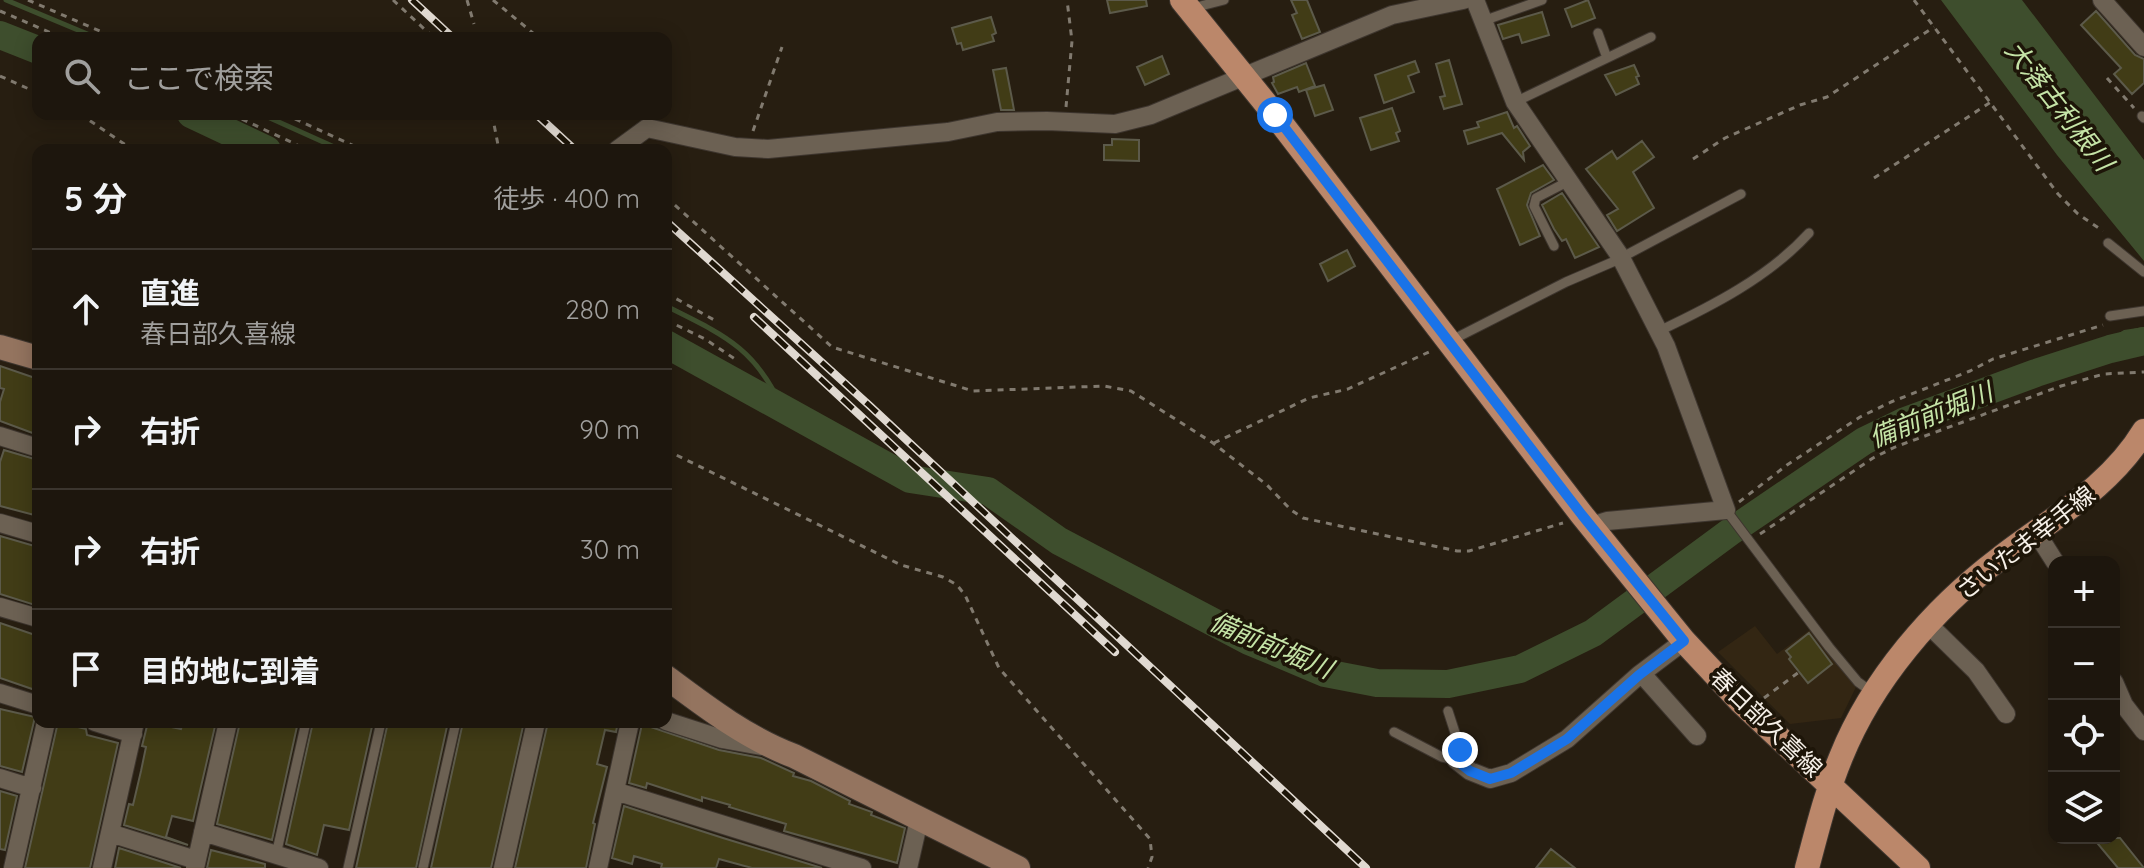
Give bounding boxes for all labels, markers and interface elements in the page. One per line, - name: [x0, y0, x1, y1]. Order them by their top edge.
- search box: [32, 32, 672, 120]
- water label: 大落古利根川: [1998, 34, 2122, 180]
- icon: search: [60, 54, 104, 98]
- text: ここで検索: [124, 59, 274, 97]
- route start: [1257, 97, 1293, 133]
- text: 5 分: [64, 177, 127, 220]
- text: 徒歩 · 400 m: [493, 182, 640, 215]
- text: 直進: [140, 274, 200, 312]
- icon: ahead: [64, 287, 108, 331]
- text: 280 m: [565, 293, 640, 326]
- text: 春日部久喜線: [140, 317, 296, 350]
- water label: 備前前堀川: [1864, 374, 2000, 454]
- icon: right: [64, 407, 108, 451]
- text: 右折: [140, 412, 200, 450]
- text: 90 m: [579, 413, 640, 446]
- street label: さいたま幸手線: [1950, 479, 2101, 606]
- icon: right: [64, 527, 108, 571]
- text: 右折: [140, 532, 200, 570]
- text: 30 m: [580, 533, 640, 566]
- map controls: [2048, 556, 2120, 844]
- button: +: [2048, 556, 2120, 628]
- water label: 備前前堀川: [1205, 604, 1340, 686]
- button: −: [2048, 628, 2120, 700]
- icon: arrive: [64, 647, 108, 691]
- text: 目的地に到着: [140, 652, 320, 690]
- street label: 春日部久喜線: [1704, 661, 1829, 783]
- button: locate: [2048, 700, 2120, 772]
- route end: [1442, 732, 1478, 768]
- button: layers: [2048, 772, 2120, 844]

